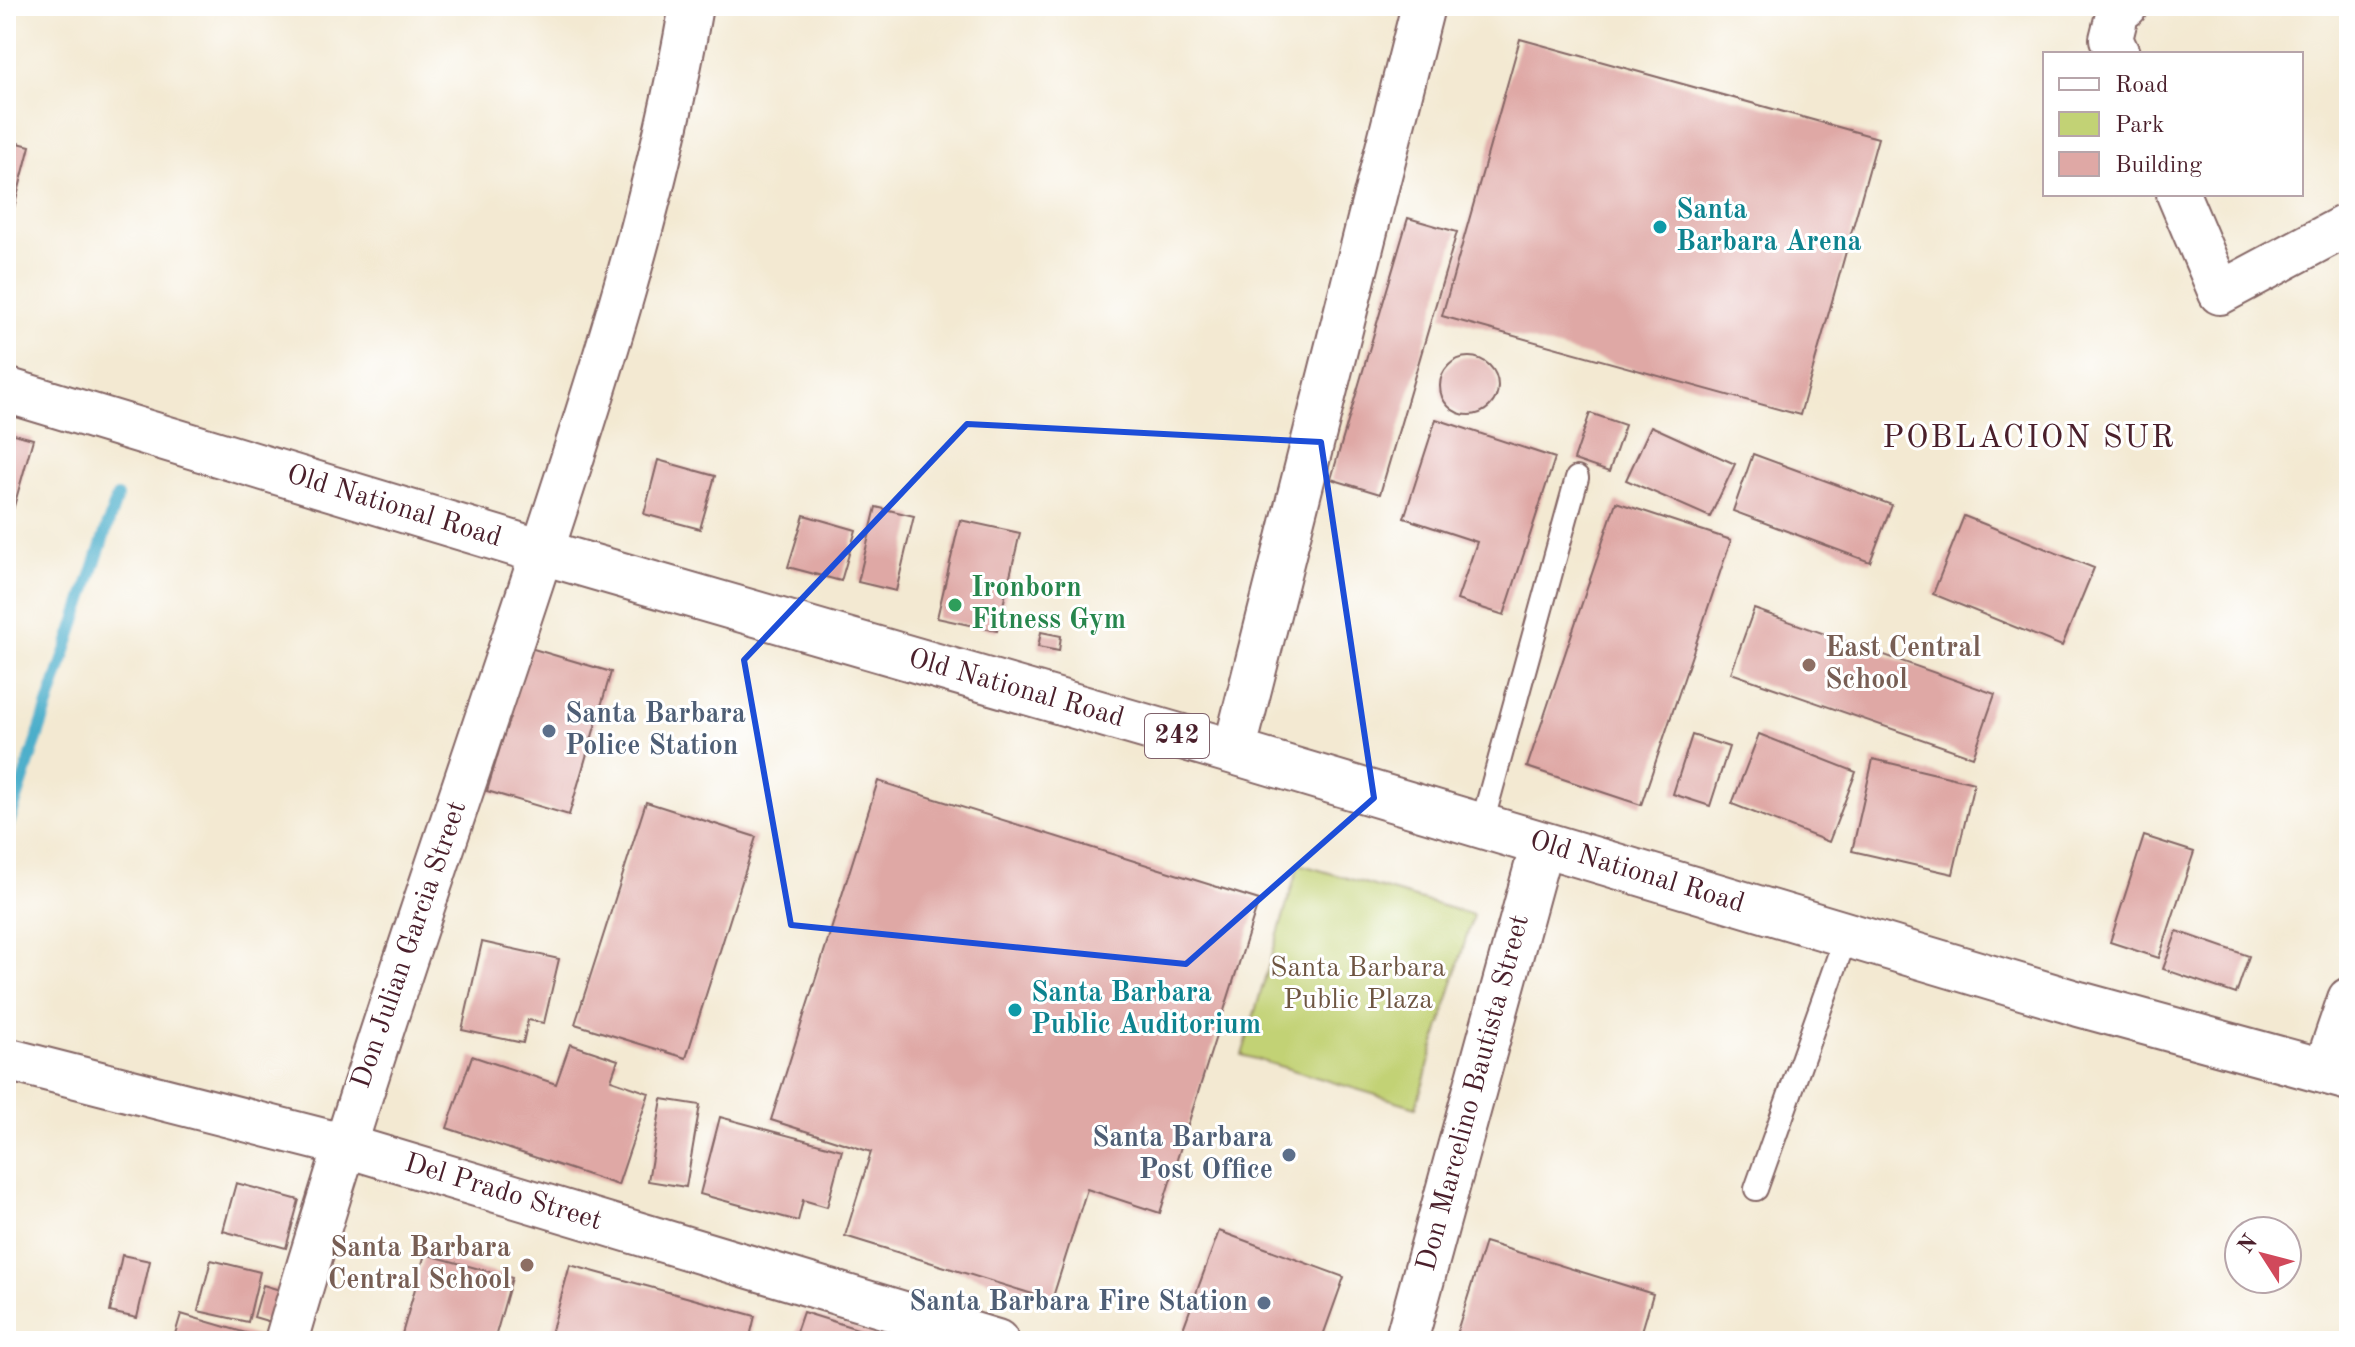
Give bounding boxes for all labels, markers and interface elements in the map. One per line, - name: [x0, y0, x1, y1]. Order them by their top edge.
- legend: [2043, 52, 2303, 196]
- text: Road: [2115, 74, 2168, 98]
- text: Park: [2115, 114, 2164, 138]
- text: Building: [2115, 154, 2202, 178]
- place label: Santa Barbara Arena: [1676, 197, 1862, 257]
- marker: Santa Barbara Arena: [1651, 218, 1669, 236]
- district label: POBLACION SUR: [1882, 423, 2176, 455]
- street label: Old National Road: [283, 461, 505, 553]
- place label: Ironborn Fitness Gym: [971, 575, 1126, 635]
- marker: Ironborn Fitness Gym: [946, 596, 964, 614]
- place label: East Central School: [1825, 635, 1981, 695]
- street label: Old National Road: [905, 645, 1127, 733]
- marker: East Central School: [1800, 656, 1818, 674]
- place label: Santa Barbara Police Station: [565, 701, 746, 761]
- road number: 242: [1145, 714, 1209, 758]
- marker: Santa Barbara Police Station: [540, 722, 558, 740]
- street label: Don Julian Garcia Street: [348, 798, 472, 1092]
- street label: Old National Road: [1526, 827, 1748, 919]
- street label: Don Marcelino Bautista Street: [1413, 912, 1535, 1274]
- park label: Santa Barbara Public Plaza: [1270, 955, 1446, 1015]
- place label: Santa Barbara Public Auditorium: [1031, 980, 1261, 1040]
- marker: Santa Barbara Public Auditorium: [1006, 1001, 1024, 1019]
- place label: Santa Barbara Post Office: [1092, 1125, 1273, 1185]
- marker: Santa Barbara Post Office: [1280, 1146, 1298, 1164]
- street label: Del Prado Street: [401, 1150, 605, 1236]
- north arrow: [2223, 1215, 2303, 1295]
- text: N: [2235, 1231, 2262, 1258]
- place label: Santa Barbara Central School: [328, 1235, 511, 1295]
- marker: Santa Barbara Central School: [518, 1256, 536, 1274]
- place label: Santa Barbara Fire Station: [909, 1289, 1248, 1317]
- marker: Santa Barbara Fire Station: [1255, 1294, 1273, 1312]

